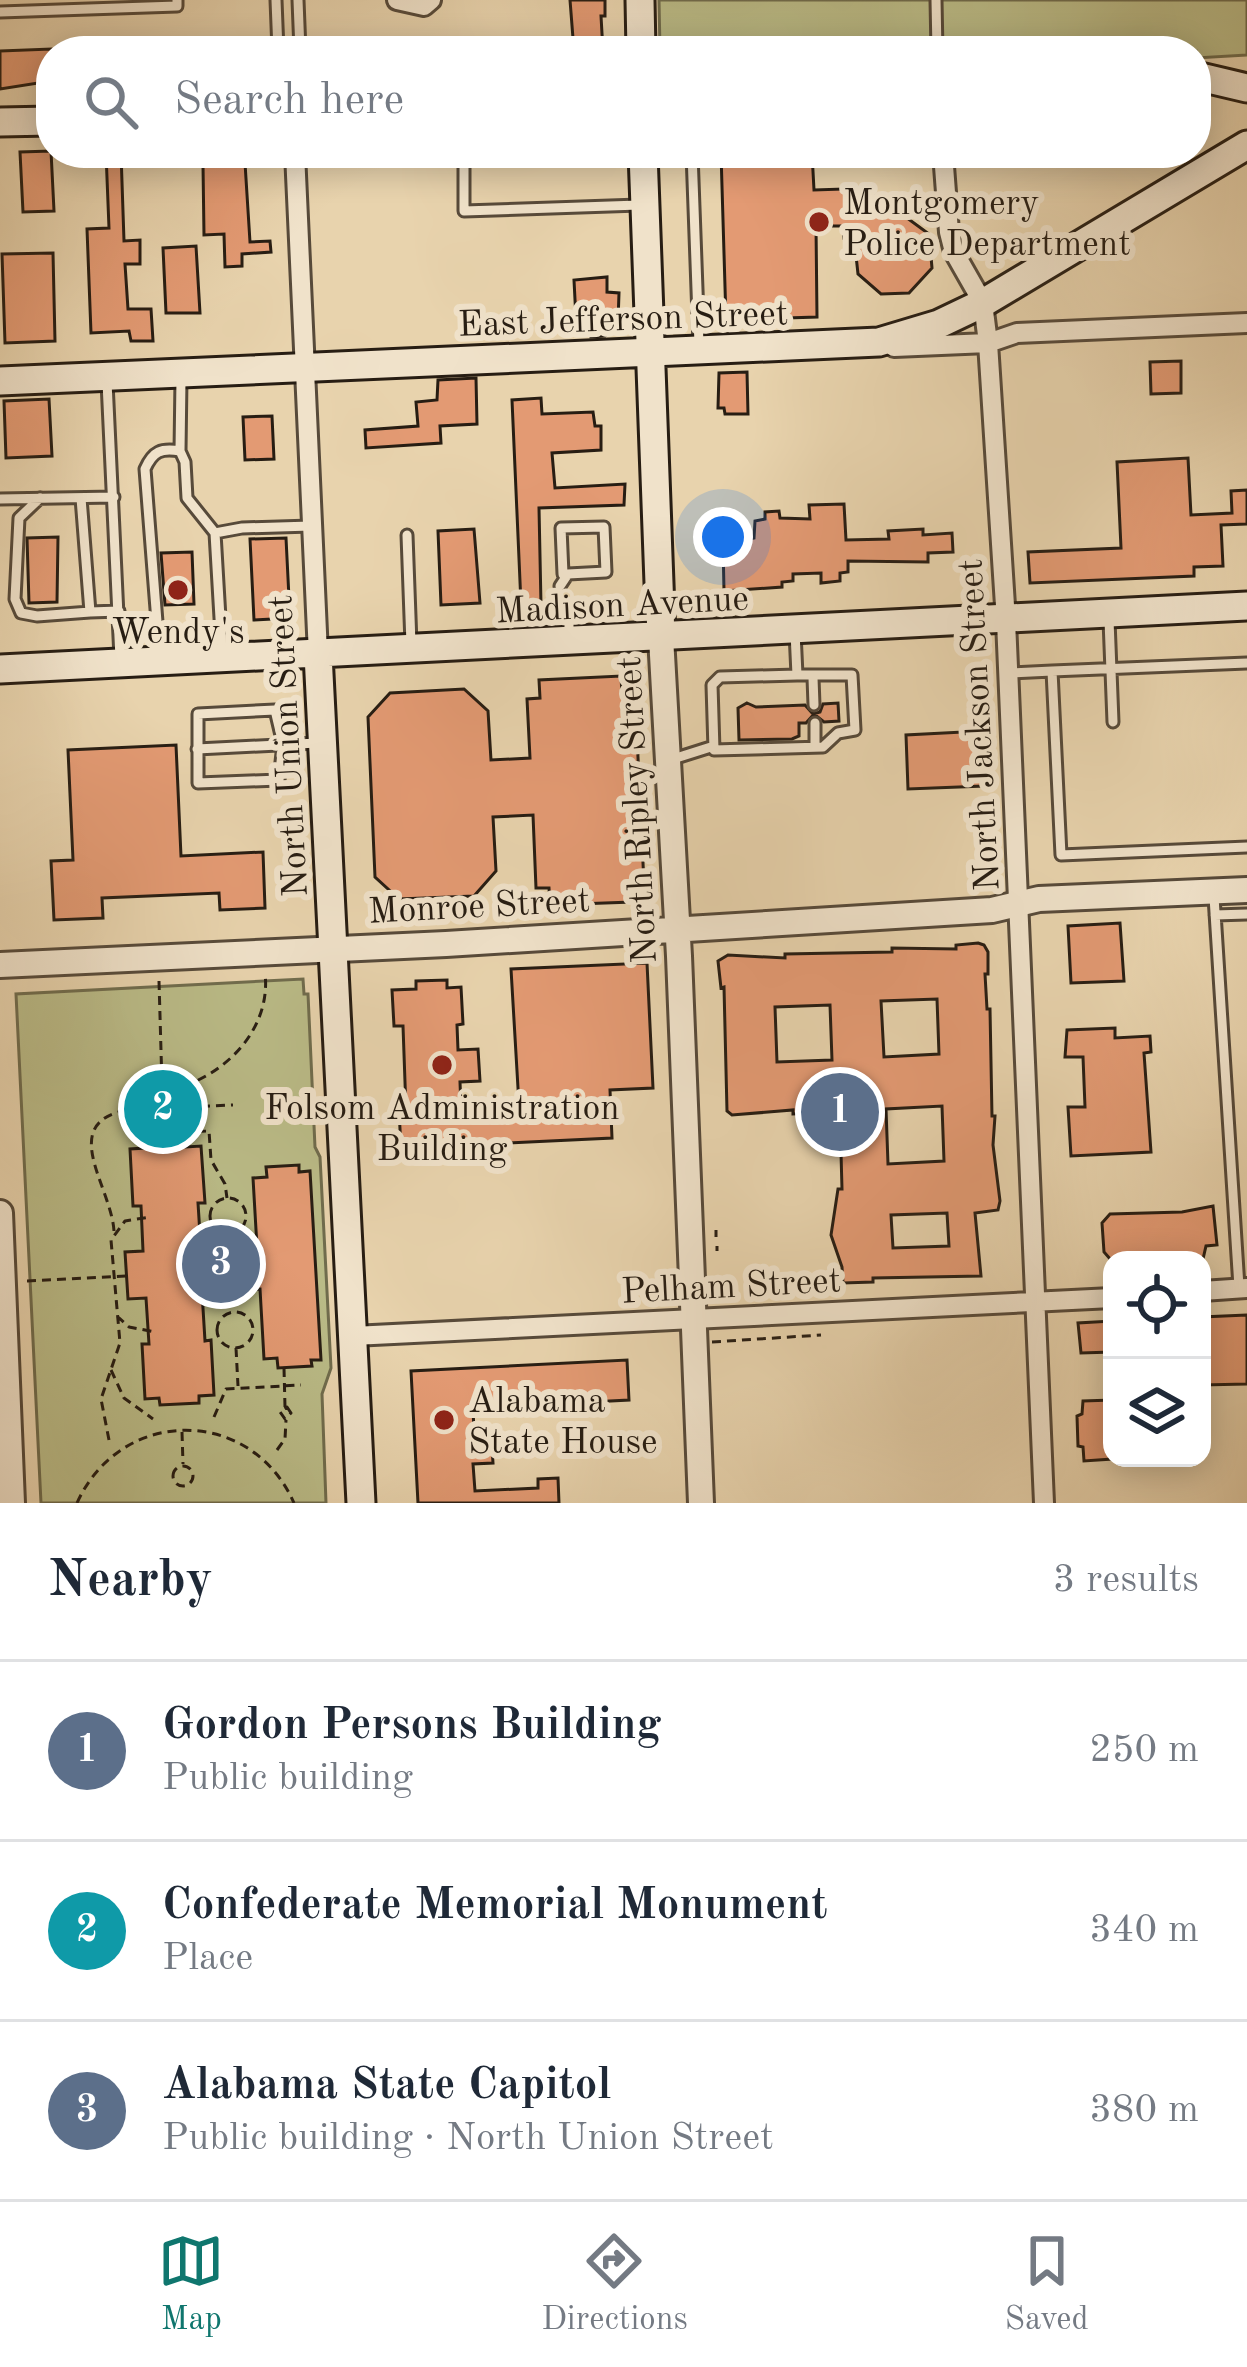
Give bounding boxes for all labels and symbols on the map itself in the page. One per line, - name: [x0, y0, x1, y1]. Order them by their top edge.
- place label: Montgomery Police Department: [843, 187, 1131, 264]
- marker: Montgomery Police Department: [806, 209, 832, 235]
- street label: East Jefferson Street: [457, 297, 789, 345]
- your location: [693, 507, 753, 567]
- street label: North Jackson Street: [954, 558, 1008, 892]
- marker: Wendy's: [165, 577, 191, 603]
- street label: Madison Avenue: [495, 582, 750, 632]
- street label: North Union Street: [264, 594, 316, 898]
- place label: Wendy's: [111, 616, 245, 652]
- street label: North Ripley Street: [613, 655, 665, 964]
- street label: Monroe Street: [367, 884, 591, 932]
- marker: Folsom Administration Building: [429, 1052, 455, 1078]
- pin: 2: [124, 1064, 202, 1154]
- pin: 1: [801, 1067, 879, 1157]
- place label: Folsom Administration Building: [264, 1092, 620, 1169]
- pin: 3: [182, 1219, 260, 1309]
- street label: Pelham Street: [620, 1264, 842, 1312]
- place label: Alabama State House: [468, 1385, 658, 1462]
- marker: Alabama State House: [431, 1407, 457, 1433]

